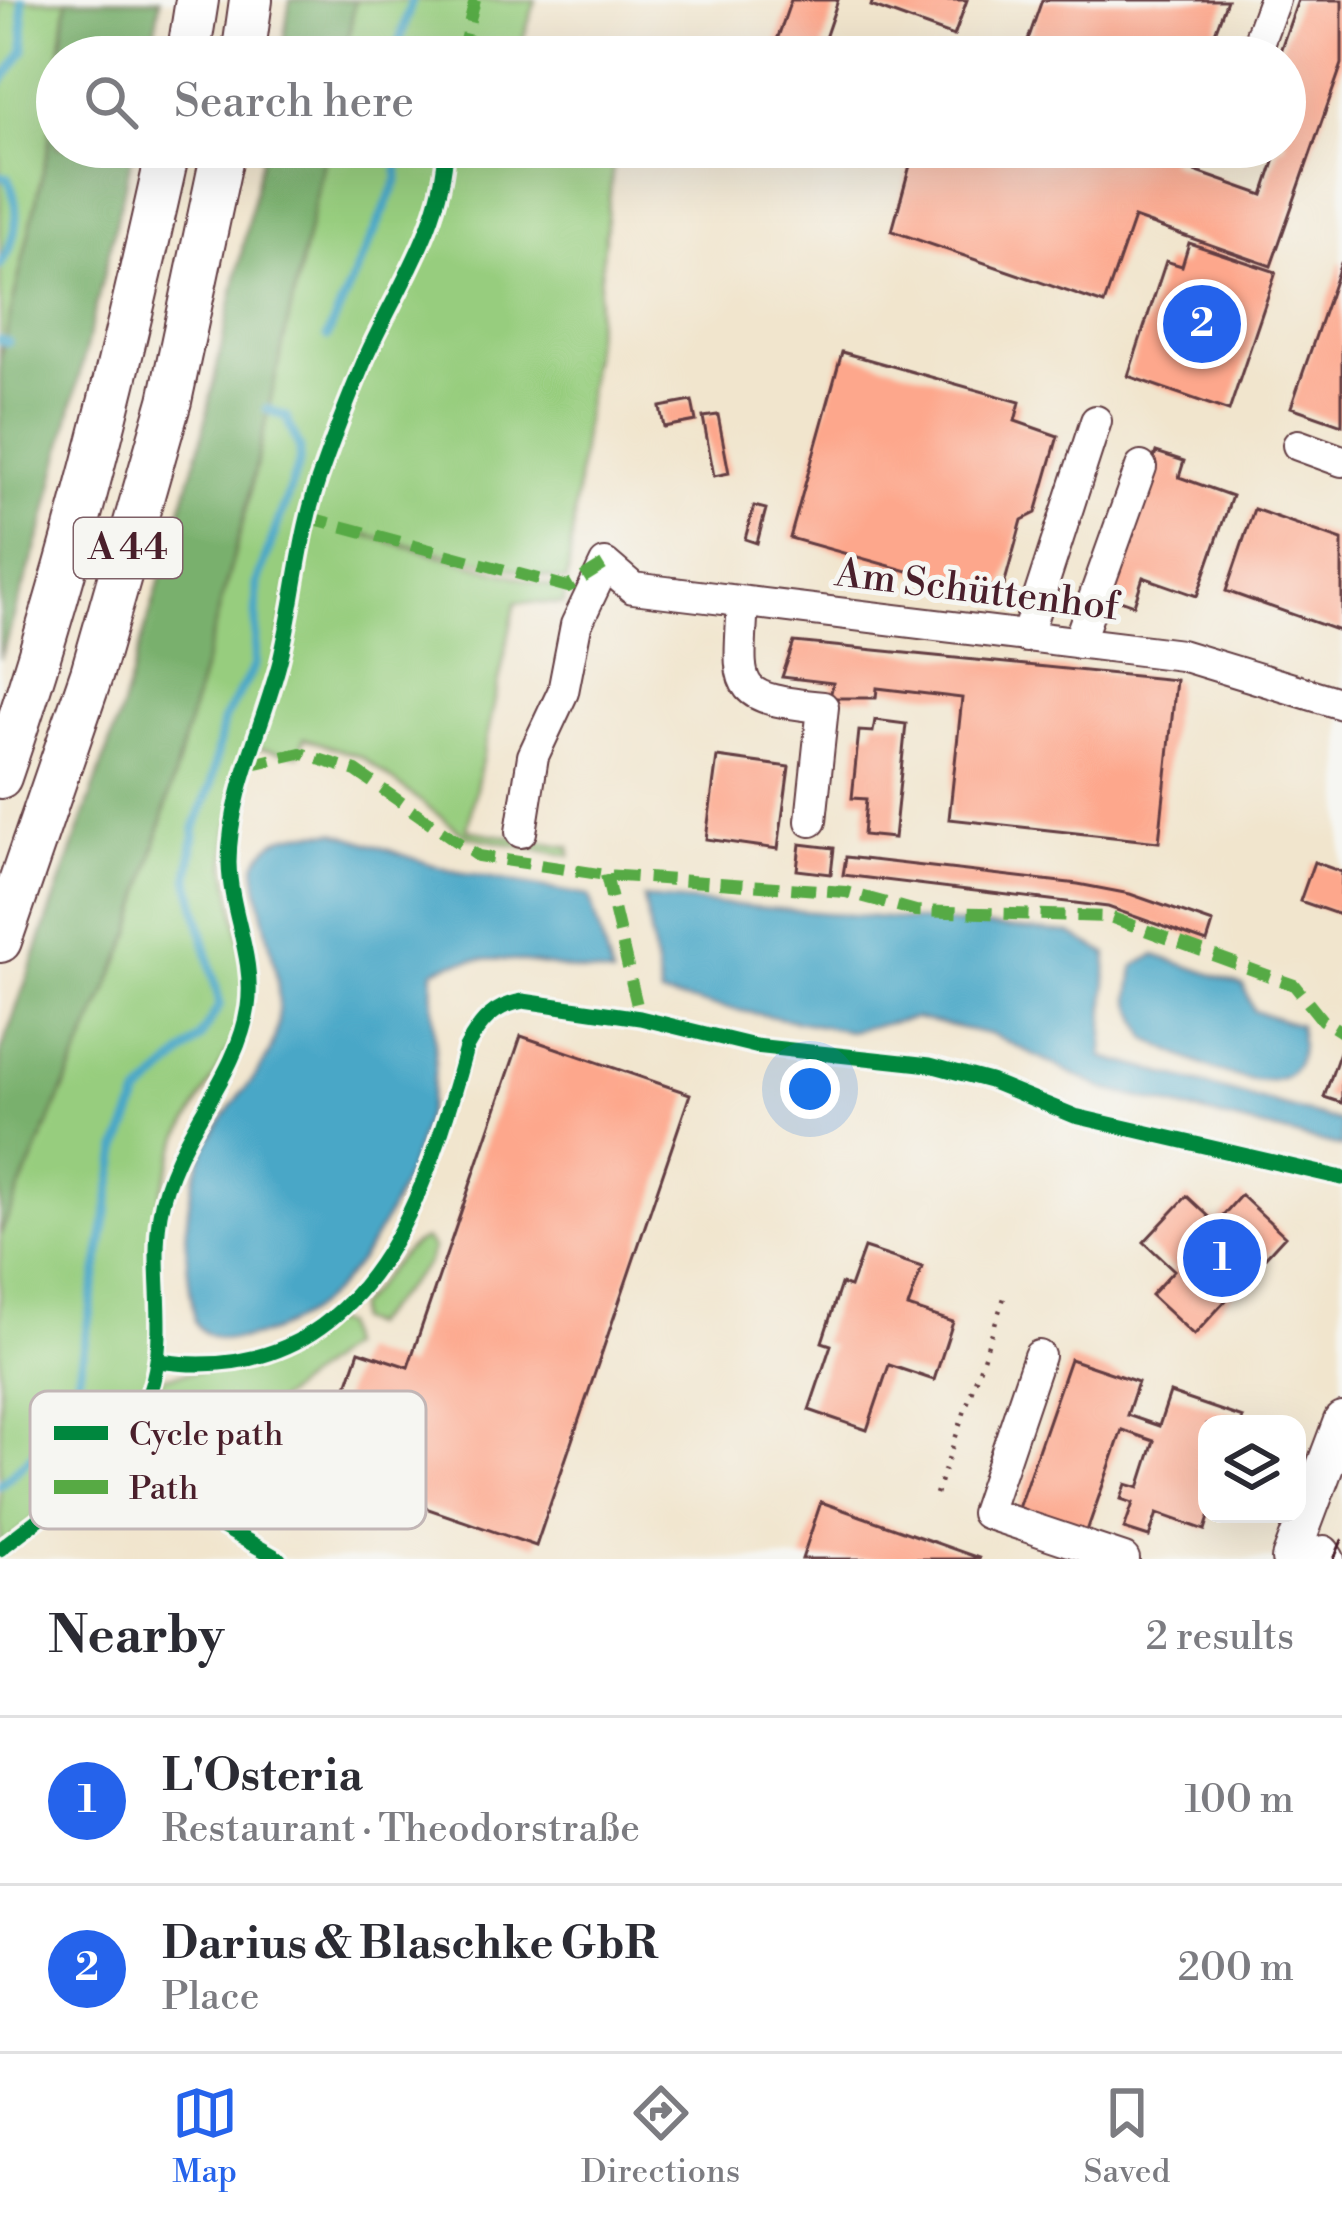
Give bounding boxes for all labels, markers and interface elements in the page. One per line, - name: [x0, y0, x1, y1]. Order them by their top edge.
- search box: [36, 36, 1306, 168]
- icon: search: [78, 69, 144, 135]
- text: Search here: [174, 74, 414, 131]
- pin: 2: [1163, 279, 1241, 369]
- road number: A 44: [74, 518, 182, 578]
- street label: Am Schüttenhof: [832, 549, 1123, 633]
- your location: [780, 1059, 840, 1119]
- pin: 1: [1183, 1213, 1261, 1303]
- legend: [30, 1391, 426, 1529]
- text: Cycle path: [129, 1415, 283, 1456]
- map controls: [1198, 1415, 1306, 1523]
- button: layers: [1198, 1415, 1306, 1523]
- text: Path: [129, 1469, 198, 1510]
- text: Nearby: [48, 1605, 224, 1669]
- text: 2 results: [1146, 1613, 1294, 1662]
- text: L'Osteria: [162, 1748, 363, 1805]
- text: 1: [78, 1776, 96, 1825]
- text: 100 m: [1185, 1776, 1294, 1825]
- text: Restaurant · Theodorstraße: [162, 1805, 640, 1854]
- text: Darius & Blaschke GbR: [162, 1916, 658, 1973]
- text: 2: [75, 1944, 99, 1993]
- text: 200 m: [1178, 1944, 1294, 1993]
- text: Place: [162, 1973, 259, 2022]
- tab: Map: [172, 2080, 238, 2193]
- tab: Directions: [581, 2080, 740, 2193]
- tab: Saved: [1084, 2080, 1170, 2193]

